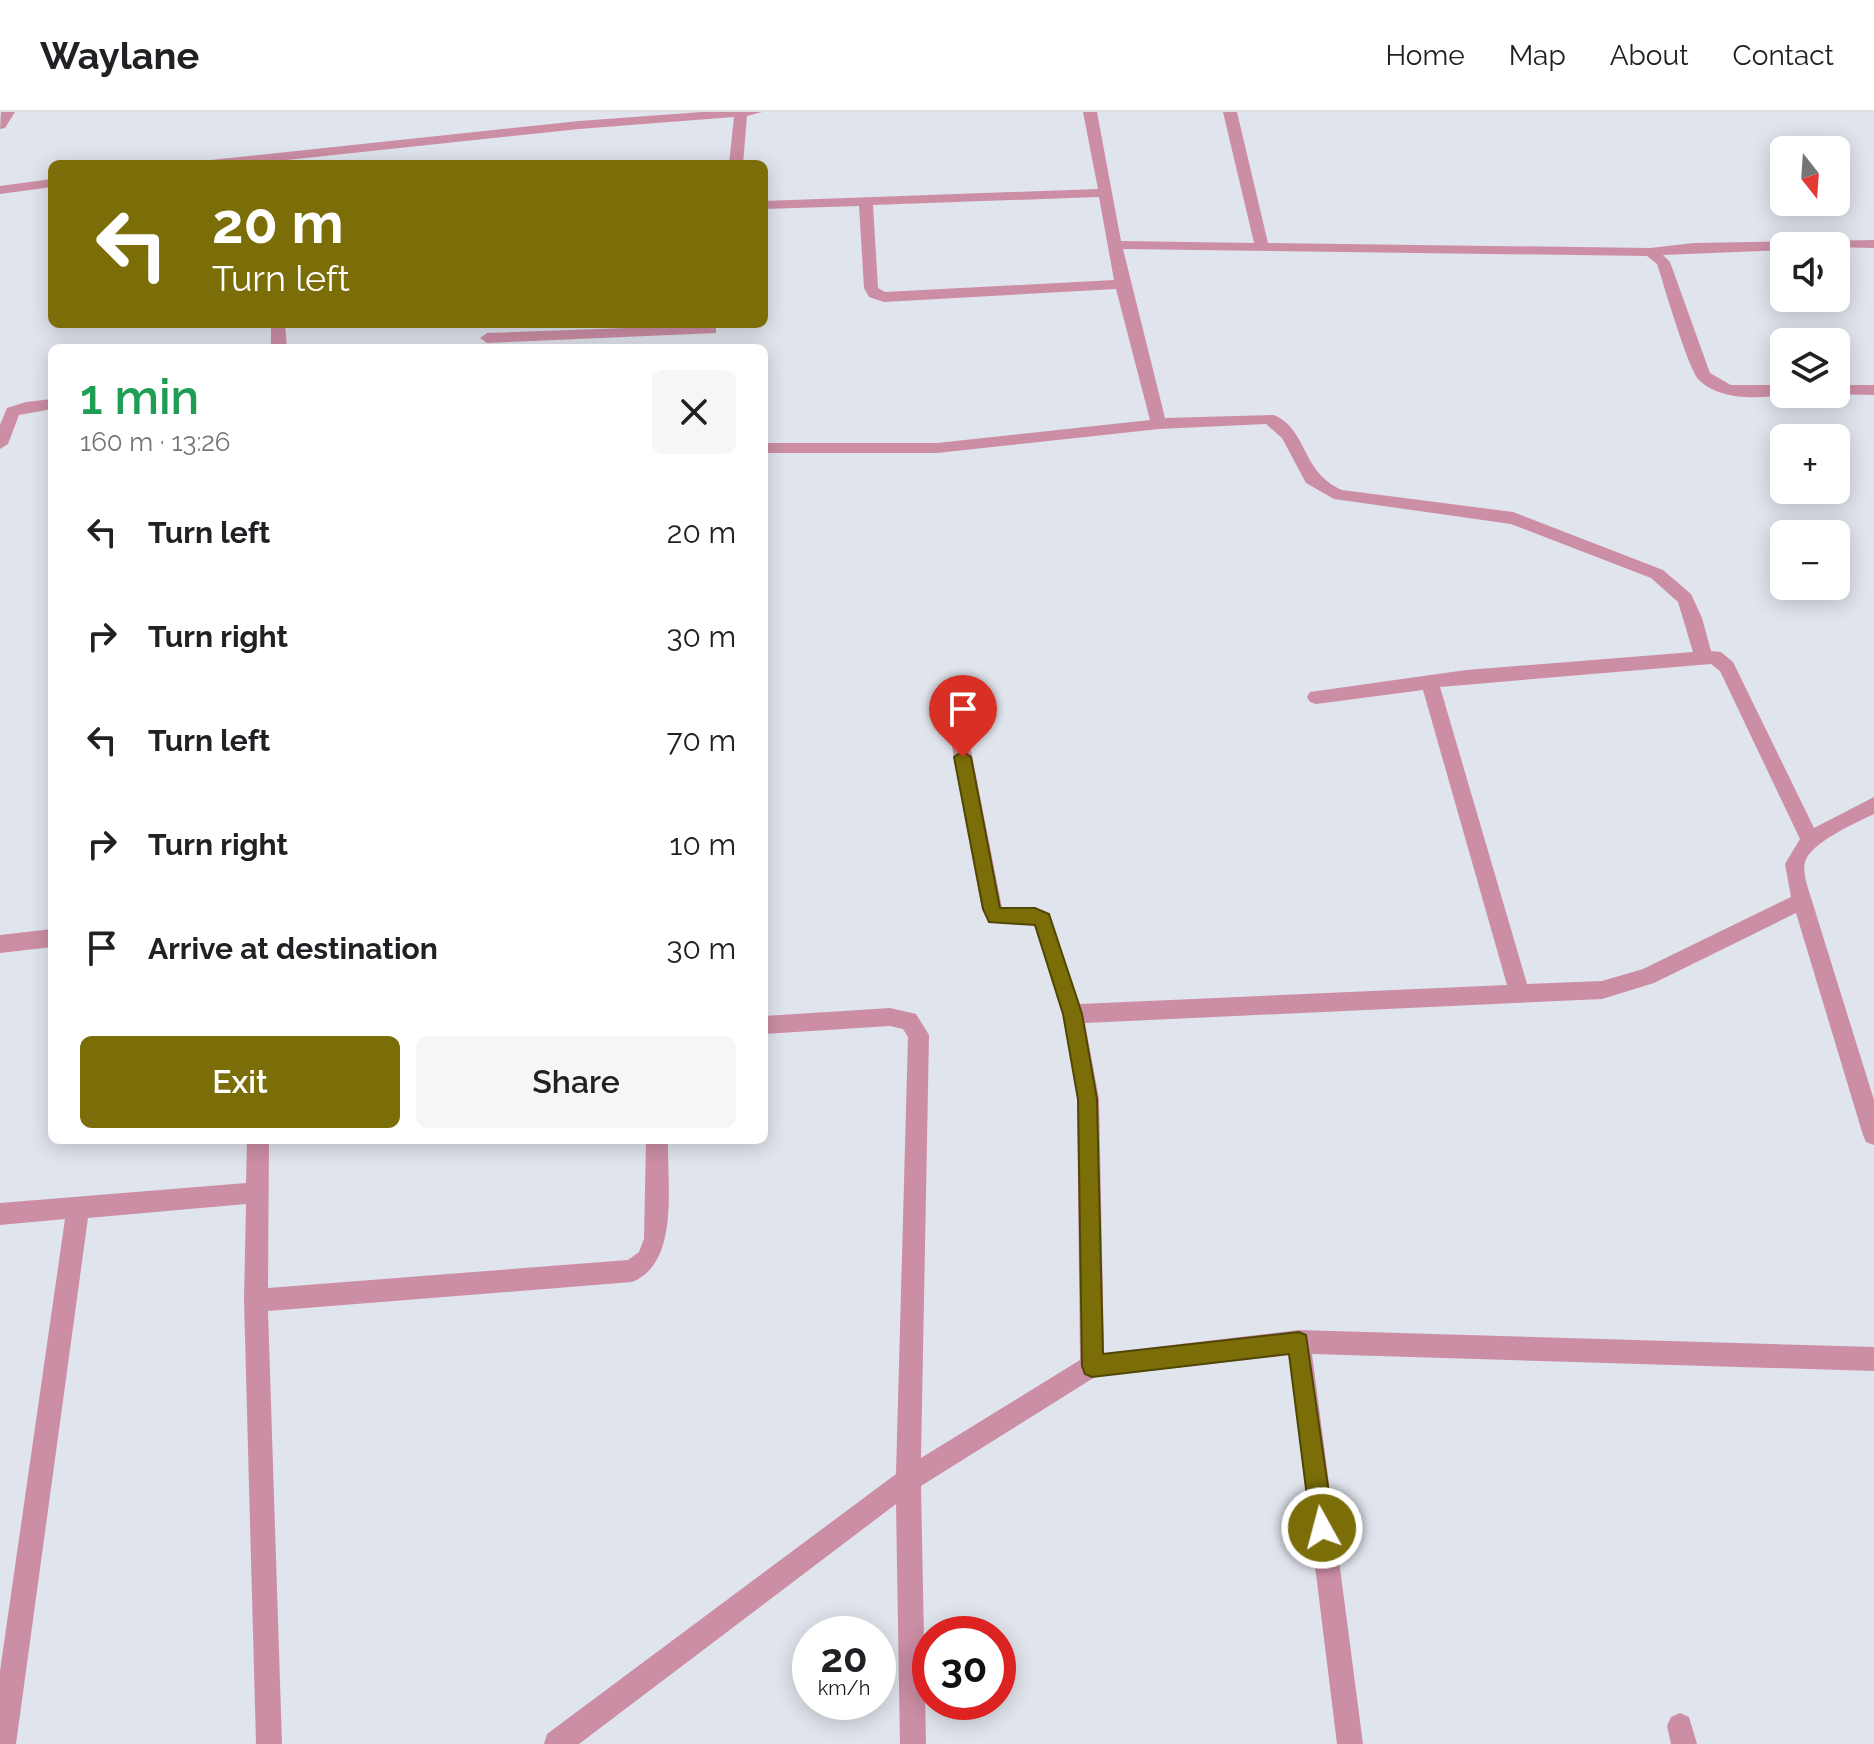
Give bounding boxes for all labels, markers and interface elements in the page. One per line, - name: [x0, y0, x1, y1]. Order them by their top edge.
- text: Waylane: [40, 33, 199, 78]
- text: Home: [1385, 39, 1465, 72]
- text: Map: [1509, 39, 1566, 72]
- text: About: [1610, 39, 1689, 72]
- text: Contact: [1733, 39, 1834, 72]
- north arrow: [1770, 136, 1850, 216]
- map controls: [1770, 136, 1850, 600]
- text: 20 m: [212, 190, 344, 256]
- icon: left: [80, 192, 184, 296]
- button: sound: [1770, 232, 1850, 312]
- text: Turn left: [212, 257, 350, 299]
- button: layers: [1770, 328, 1850, 408]
- text: 1 min: [80, 369, 199, 425]
- button: close: [652, 370, 736, 454]
- button: +: [1770, 424, 1850, 504]
- text: 160 m · 13:26: [80, 427, 231, 457]
- icon: left: [80, 510, 124, 554]
- text: Turn left: [148, 515, 270, 550]
- text: 20 m: [667, 515, 736, 550]
- button: −: [1770, 520, 1850, 600]
- icon: right: [80, 614, 124, 658]
- text: Turn right: [148, 619, 288, 654]
- text: 30 m: [666, 619, 736, 654]
- pin: [929, 675, 997, 757]
- icon: arrive: [941, 687, 985, 731]
- icon: left: [80, 718, 124, 762]
- text: Turn left: [148, 723, 270, 758]
- text: 70 m: [666, 723, 736, 758]
- icon: right: [80, 822, 124, 866]
- text: Turn right: [148, 827, 288, 862]
- text: 10 m: [670, 827, 736, 862]
- icon: arrive: [80, 926, 124, 970]
- text: Arrive at destination: [148, 931, 438, 966]
- text: 30 m: [666, 931, 736, 966]
- button: Exit: [80, 1036, 400, 1128]
- button: Share: [416, 1036, 736, 1128]
- position arrow: [1280, 1486, 1364, 1570]
- speed limit sign: 30: [912, 1616, 1016, 1720]
- text: 20: [820, 1634, 868, 1681]
- text: km/h: [818, 1676, 870, 1700]

